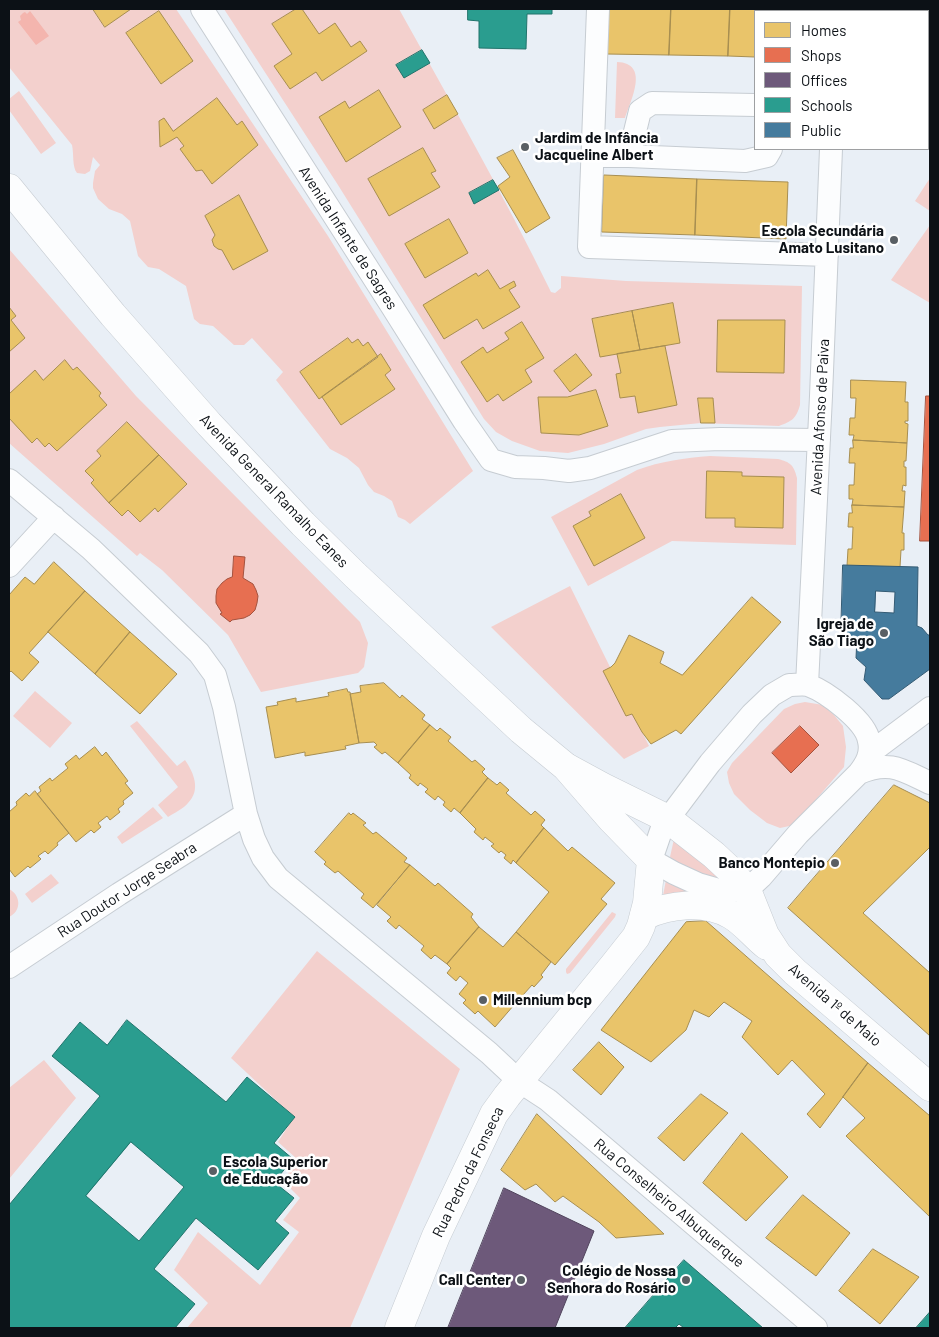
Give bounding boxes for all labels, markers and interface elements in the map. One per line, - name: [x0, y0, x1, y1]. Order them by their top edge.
- legend: [754, 10, 929, 150]
- text: Homes: [801, 21, 846, 39]
- text: Shops: [801, 46, 841, 64]
- text: Offices: [801, 71, 847, 89]
- text: Schools: [801, 96, 853, 114]
- text: Public: [801, 121, 841, 139]
- place label: Jardim de Infância Jacqueline Albert: [535, 129, 658, 164]
- marker: Jardim de Infância Jacqueline Albert: [519, 141, 531, 153]
- street label: Avenida Infante de Sagres: [295, 163, 401, 313]
- place label: Escola Secundária Amato Lusitano: [761, 222, 884, 257]
- marker: Escola Secundária Amato Lusitano: [888, 234, 900, 246]
- street label: Avenida Afonso de Paiva: [807, 338, 833, 496]
- street label: Avenida General Ramalho Eanes: [196, 411, 352, 571]
- place label: Igreja de São Tiago: [809, 615, 874, 650]
- marker: Igreja de São Tiago: [878, 627, 890, 639]
- street label: Rua Doutor Jorge Seabra: [54, 838, 200, 942]
- place label: Banco Montepio: [719, 854, 825, 872]
- marker: Banco Montepio: [829, 857, 841, 869]
- street label: Avenida 1º de Maio: [785, 960, 885, 1050]
- place label: Millennium bcp: [493, 991, 592, 1009]
- marker: Millennium bcp: [477, 994, 489, 1006]
- street label: Rua Pedro da Fonseca: [429, 1104, 507, 1240]
- street label: Rua Conselheiro Albuquerque: [590, 1135, 748, 1271]
- place label: Escola Superior de Educação: [223, 1153, 328, 1188]
- marker: Escola Superior de Educação: [207, 1165, 219, 1177]
- place label: Colégio de Nossa Senhora do Rosário: [547, 1262, 676, 1297]
- place label: Call Center: [439, 1271, 511, 1289]
- marker: Call Center: [515, 1274, 527, 1286]
- marker: Colégio de Nossa Senhora do Rosário: [680, 1274, 692, 1286]

